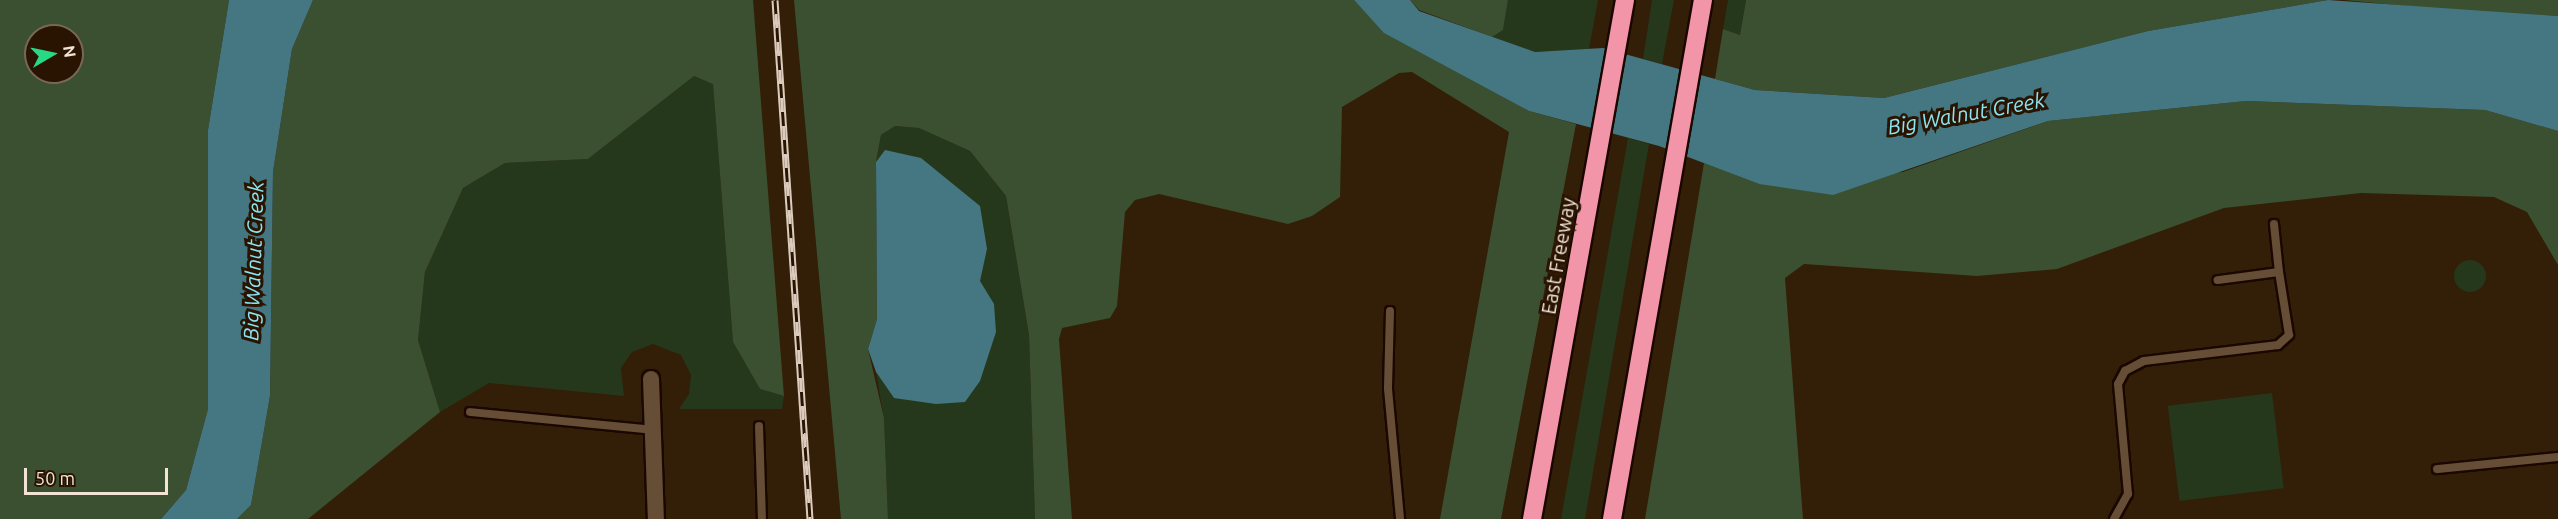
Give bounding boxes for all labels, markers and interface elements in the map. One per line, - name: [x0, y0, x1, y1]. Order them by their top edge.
- north arrow: [24, 24, 84, 84]
- text: N: [60, 44, 80, 59]
- water label: Big Walnut Creek: [1885, 87, 2047, 139]
- water label: Big Walnut Creek: [238, 181, 268, 341]
- street label: East Freeway: [1536, 196, 1580, 316]
- scale bar: [27, 456, 171, 494]
- text: 50 m: [35, 468, 75, 488]

